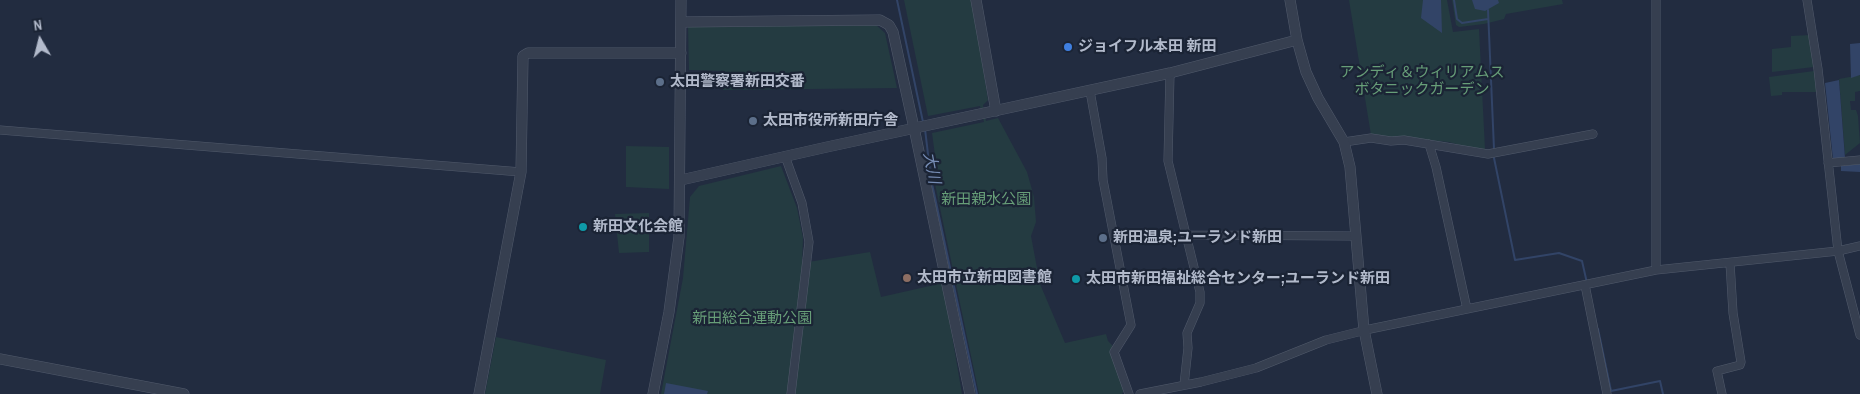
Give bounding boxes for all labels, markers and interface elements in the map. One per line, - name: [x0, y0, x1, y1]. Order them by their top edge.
- north arrow: [15, 15, 65, 65]
- text: N: [33, 16, 43, 35]
- place label: ジョイフル本田 新田: [1078, 38, 1216, 56]
- marker: ジョイフル本田 新田: [1062, 41, 1074, 53]
- park label: アンディ＆ウィリアムス ボタニックガーデン: [1340, 64, 1504, 99]
- place label: 太田警察署新田交番: [670, 73, 805, 91]
- marker: 太田警察署新田交番: [654, 76, 666, 88]
- place label: 太田市役所新田庁舎: [763, 112, 898, 130]
- marker: 太田市役所新田庁舎: [747, 115, 759, 127]
- water label: 大川: [919, 150, 943, 186]
- park label: 新田親水公園: [941, 191, 1031, 209]
- place label: 新田文化会館: [593, 218, 683, 236]
- marker: 新田文化会館: [577, 221, 589, 233]
- place label: 新田温泉;ユーランド新田: [1113, 229, 1282, 247]
- marker: 新田温泉;ユーランド新田: [1097, 232, 1109, 244]
- place label: 太田市立新田図書館: [917, 269, 1052, 287]
- place label: 太田市新田福祉総合センター;ユーランド新田: [1086, 270, 1390, 288]
- marker: 太田市立新田図書館: [901, 272, 913, 284]
- marker: 太田市新田福祉総合センター;ユーランド新田: [1070, 273, 1082, 285]
- park label: 新田総合運動公園: [692, 310, 812, 328]

